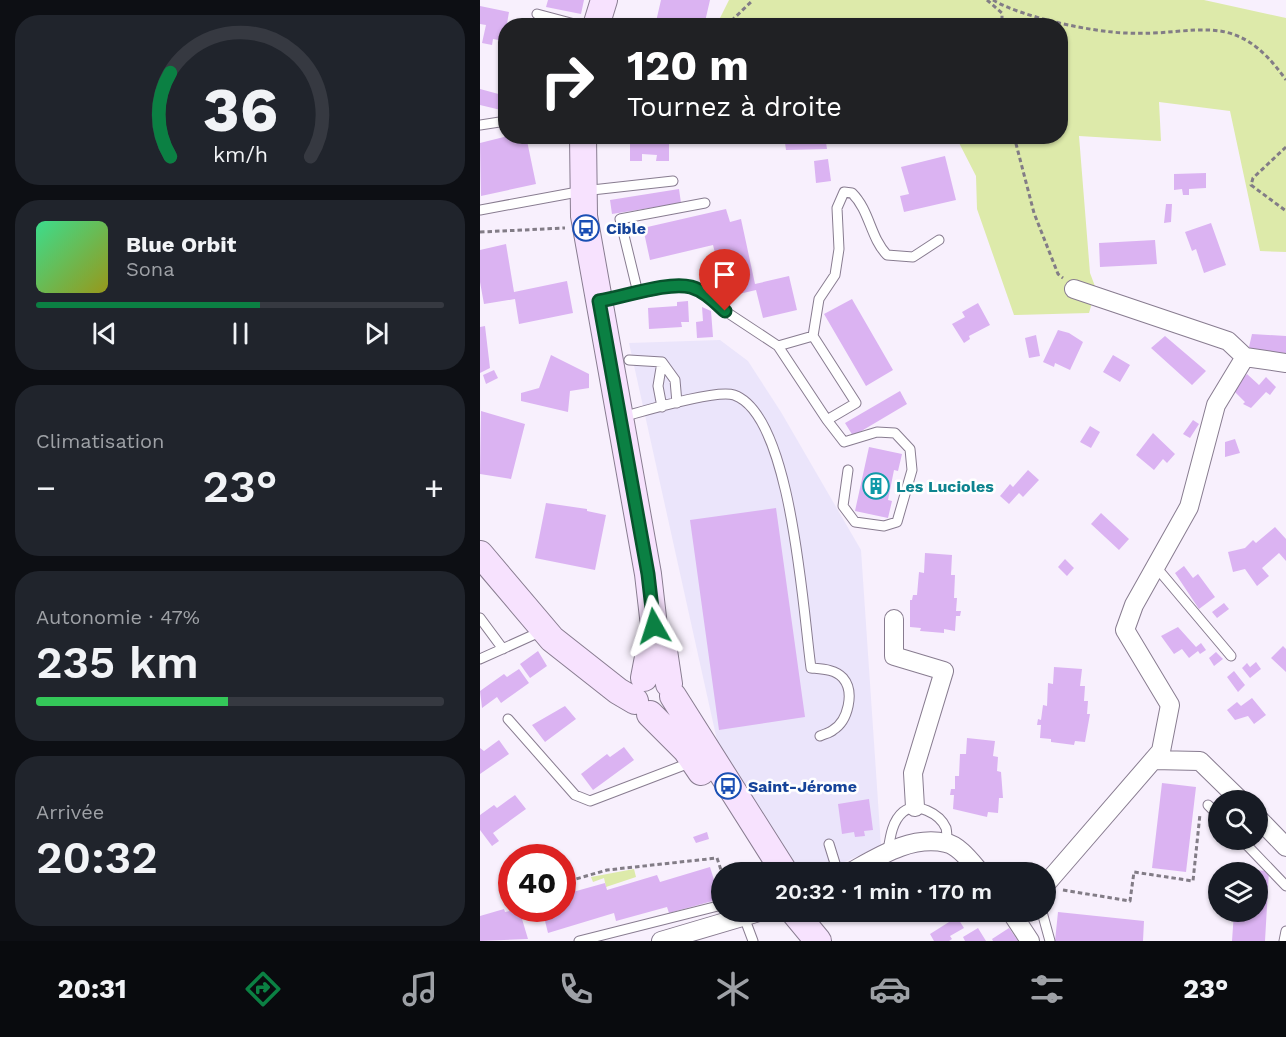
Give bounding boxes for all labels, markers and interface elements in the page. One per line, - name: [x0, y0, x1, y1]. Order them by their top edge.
- text: 120 m: [627, 41, 749, 90]
- icon: right: [528, 42, 606, 120]
- text: 36: [202, 73, 278, 146]
- text: Tournez à droite: [627, 91, 842, 123]
- text: km/h: [212, 142, 268, 167]
- bus stop icon: Cible: [571, 213, 601, 243]
- place label: Cible: [606, 219, 646, 238]
- text: Blue Orbit: [126, 232, 236, 257]
- pin: [699, 249, 750, 311]
- text: Sona: [126, 257, 175, 281]
- icon: arrive: [708, 258, 741, 291]
- icon: previous: [88, 317, 121, 350]
- icon: pause: [224, 317, 257, 350]
- icon: next: [360, 317, 393, 350]
- text: Climatisation: [36, 429, 164, 453]
- text: 23°: [203, 460, 277, 513]
- text: −: [36, 468, 56, 507]
- text: +: [424, 468, 444, 507]
- building icon: Les Lucioles: [861, 471, 891, 501]
- place label: Les Lucioles: [896, 477, 994, 496]
- position arrow: [622, 594, 686, 658]
- text: Autonomie · 47%: [36, 605, 200, 629]
- text: 235 km: [36, 636, 199, 689]
- bus stop icon: Saint-Jérome: [713, 771, 743, 801]
- place label: Saint-Jérome: [748, 777, 857, 796]
- map controls: [1208, 790, 1268, 922]
- button: search: [1208, 790, 1268, 850]
- text: Arrivée: [36, 800, 104, 824]
- text: 20:32: [36, 831, 158, 884]
- speed limit sign: 40: [498, 844, 576, 922]
- button: layers: [1208, 862, 1268, 922]
- text: 20:32 · 1 min · 170 m: [775, 879, 992, 904]
- icon: directions: [242, 968, 284, 1010]
- icon: music: [399, 968, 441, 1010]
- icon: phone: [555, 968, 597, 1010]
- icon: climate: [712, 968, 754, 1010]
- icon: car: [869, 968, 911, 1010]
- icon: filters: [1026, 968, 1068, 1010]
- text: 20:31: [57, 973, 127, 1005]
- text: 23°: [1183, 973, 1228, 1005]

